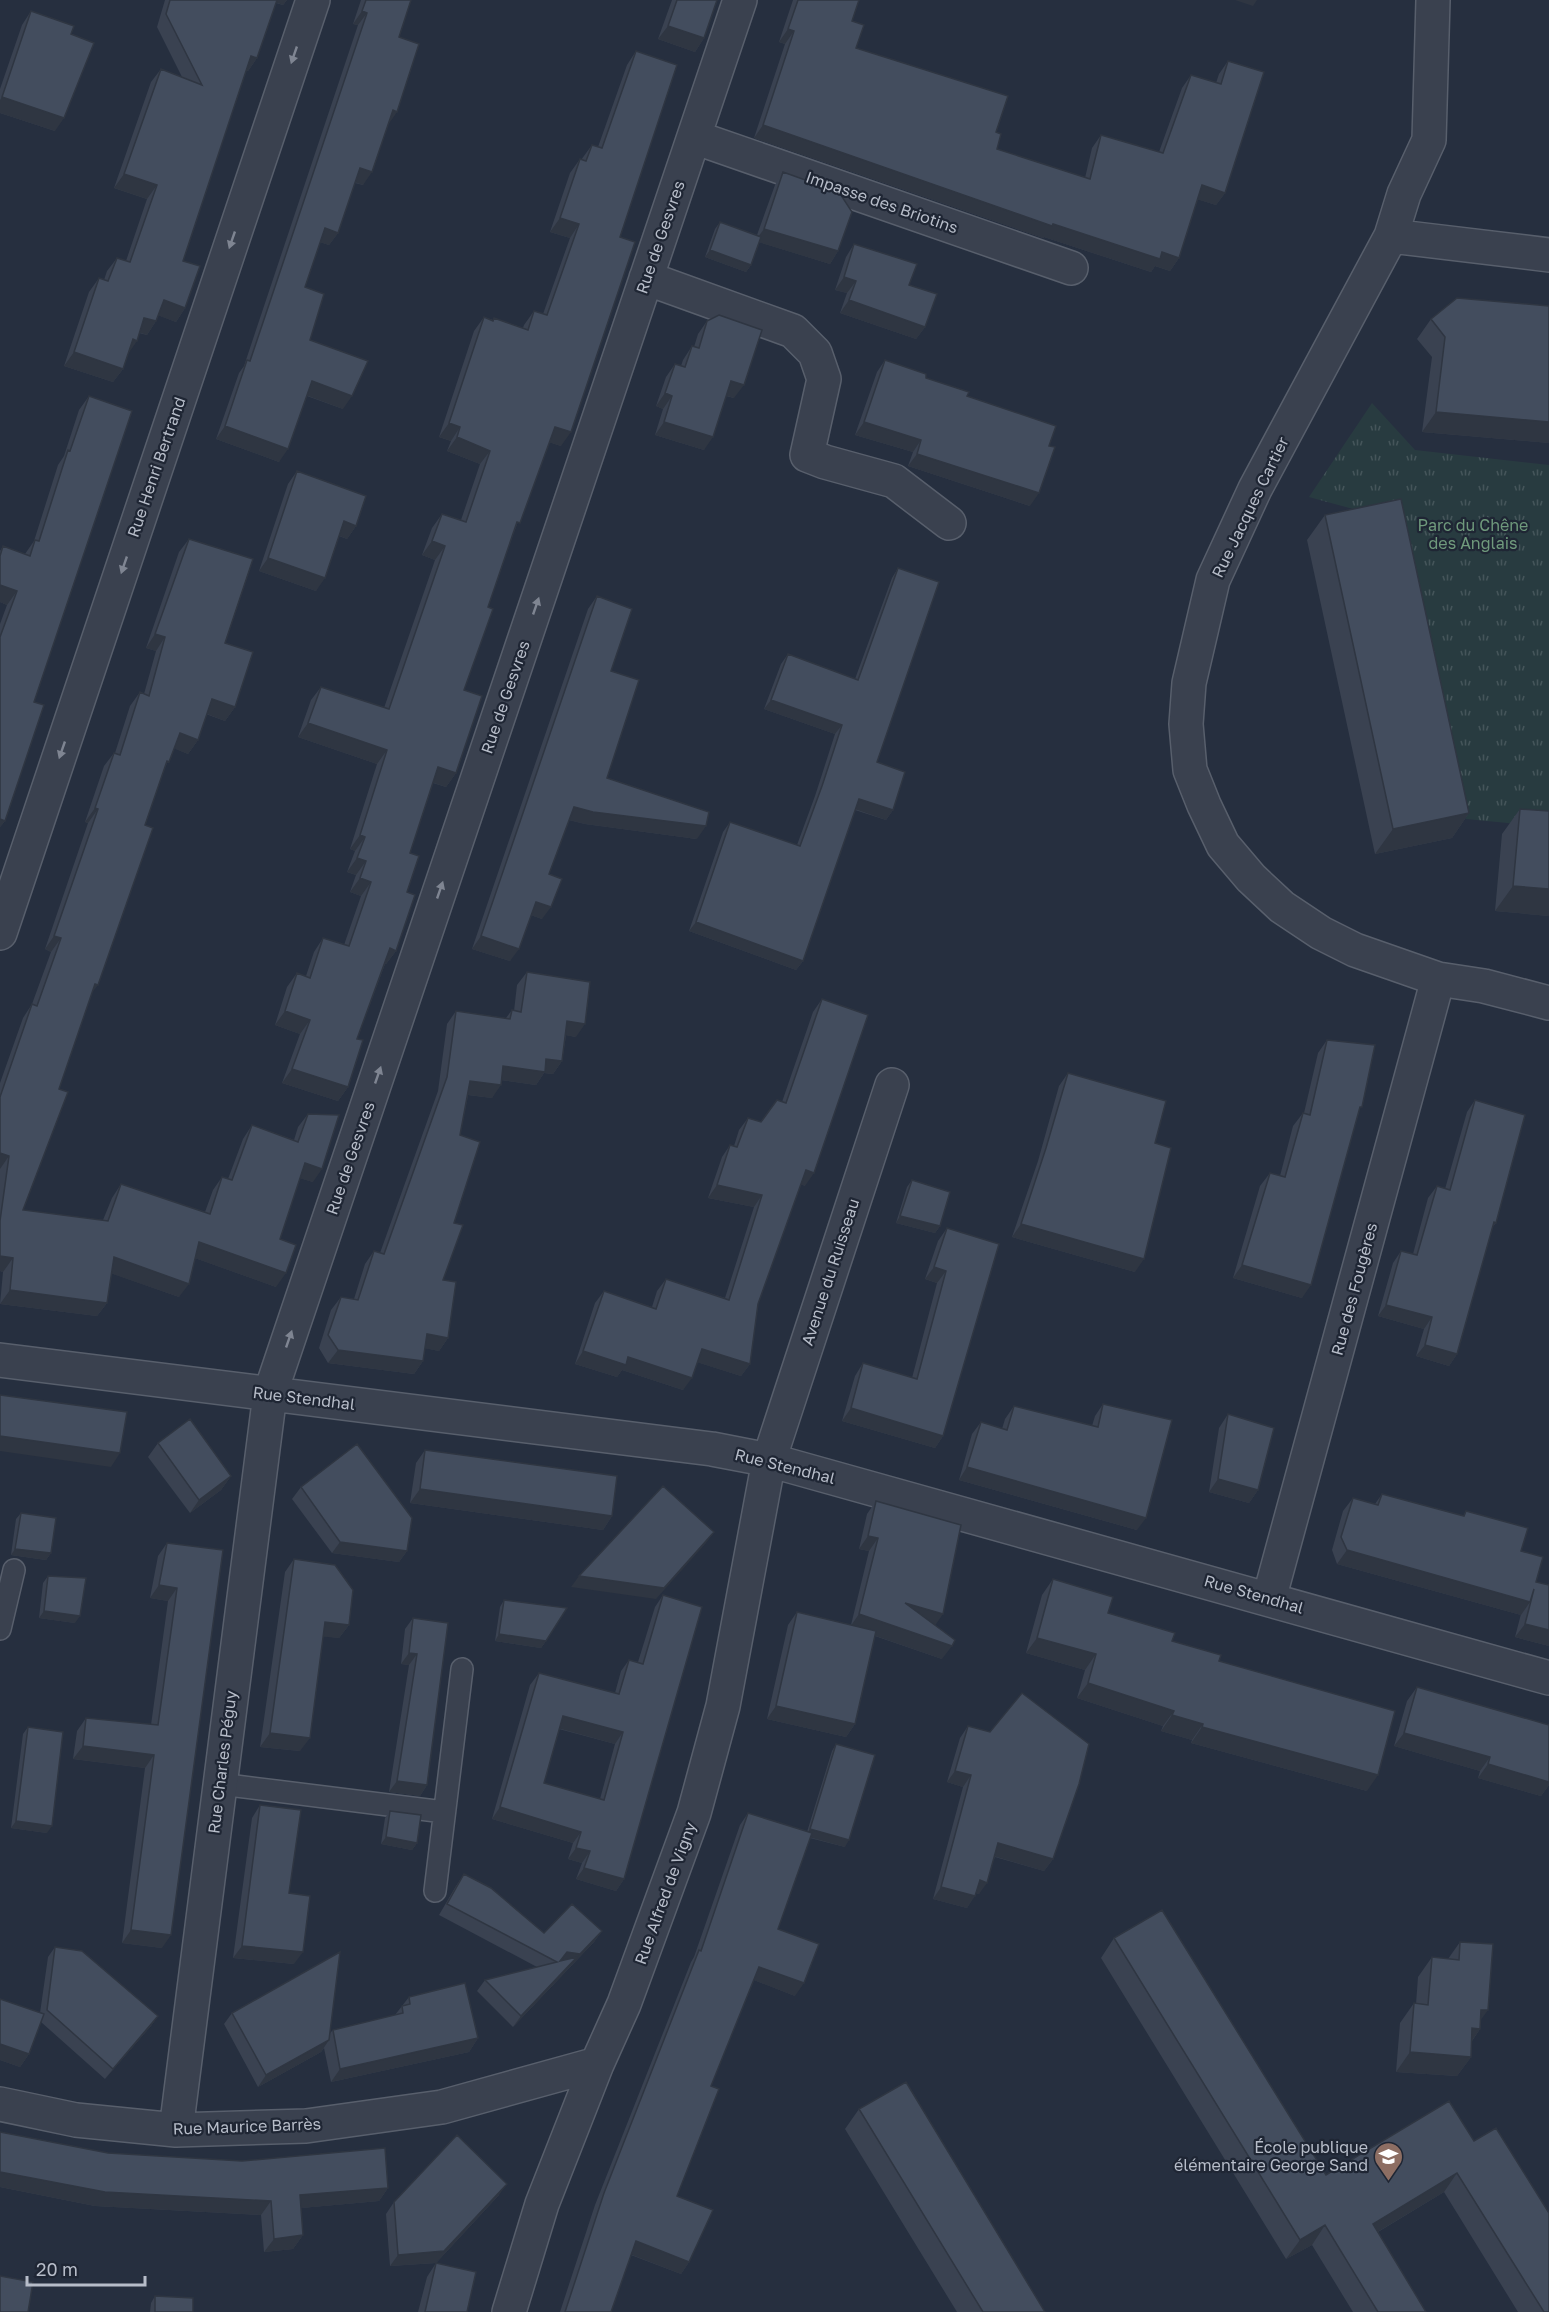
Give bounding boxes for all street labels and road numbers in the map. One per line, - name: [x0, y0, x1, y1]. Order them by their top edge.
- street label: Impasse des Briotins: [803, 167, 961, 237]
- street label: Rue de Gesvres: [631, 178, 689, 296]
- street label: Rue Henri Bertrand: [123, 394, 189, 540]
- street label: Rue Jacques Cartier: [1207, 433, 1293, 581]
- street label: Rue de Gesvres: [476, 638, 534, 756]
- street label: Rue de Gesvres: [321, 1099, 379, 1217]
- street label: Avenue du Ruisseau: [797, 1196, 863, 1348]
- street label: Rue des Fougères: [1327, 1220, 1381, 1358]
- street label: Rue Stendhal: [252, 1382, 356, 1414]
- street label: Rue Stendhal: [733, 1444, 837, 1488]
- street label: Rue Stendhal: [1202, 1570, 1306, 1618]
- street label: Rue Charles Péguy: [203, 1689, 241, 1835]
- street label: Rue Alfred de Vigny: [630, 1819, 700, 1967]
- street label: Rue Maurice Barrès: [173, 2113, 321, 2139]

